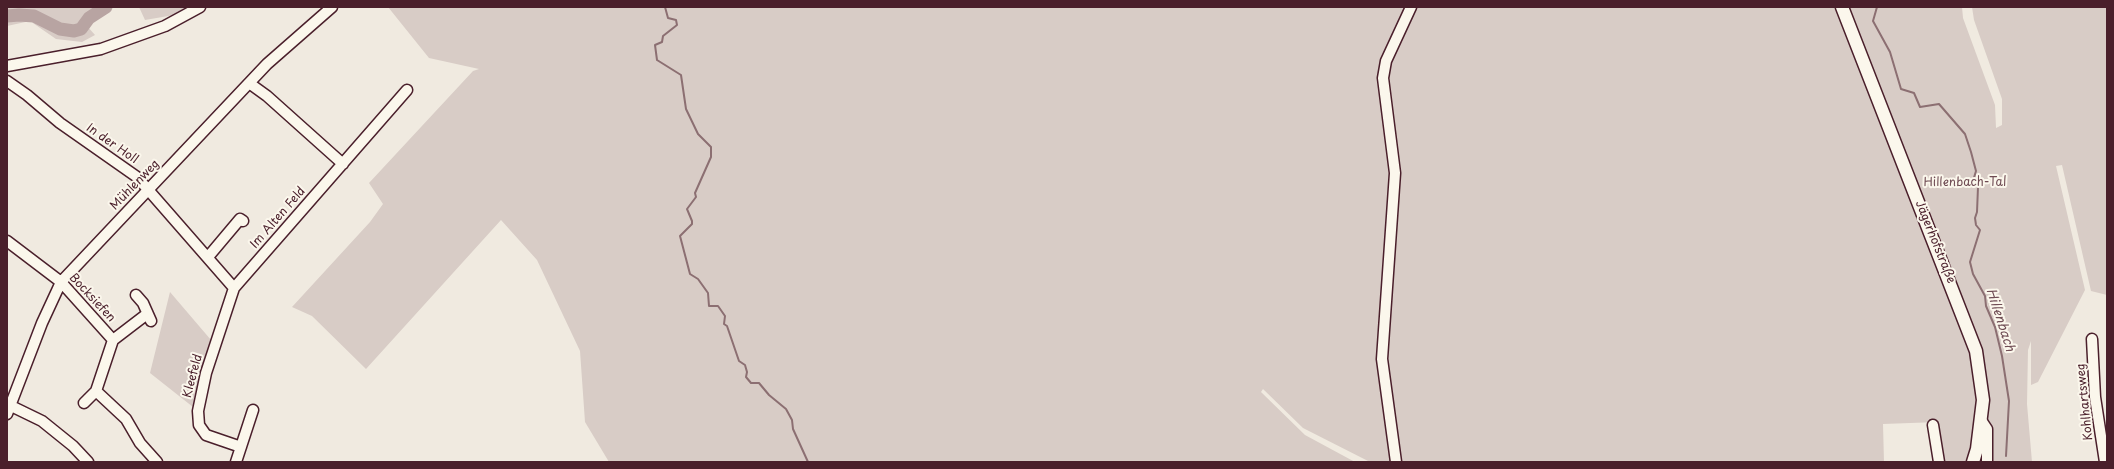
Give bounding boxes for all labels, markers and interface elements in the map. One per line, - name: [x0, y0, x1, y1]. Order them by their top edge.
- street label: In der Holl: [83, 121, 141, 167]
- street label: Mühlenweg: [107, 157, 163, 213]
- park label: Hillenbach-Tal: [1923, 176, 2007, 190]
- street label: Im Alten Feld: [248, 184, 308, 252]
- street label: Jägerhofstraße: [1912, 198, 1958, 286]
- street label: Bocksiefen: [66, 271, 118, 325]
- water label: Hillenbach: [1982, 287, 2018, 353]
- street label: Kleefeld: [180, 353, 206, 399]
- street label: Kohlhartsweg: [2074, 363, 2096, 441]

